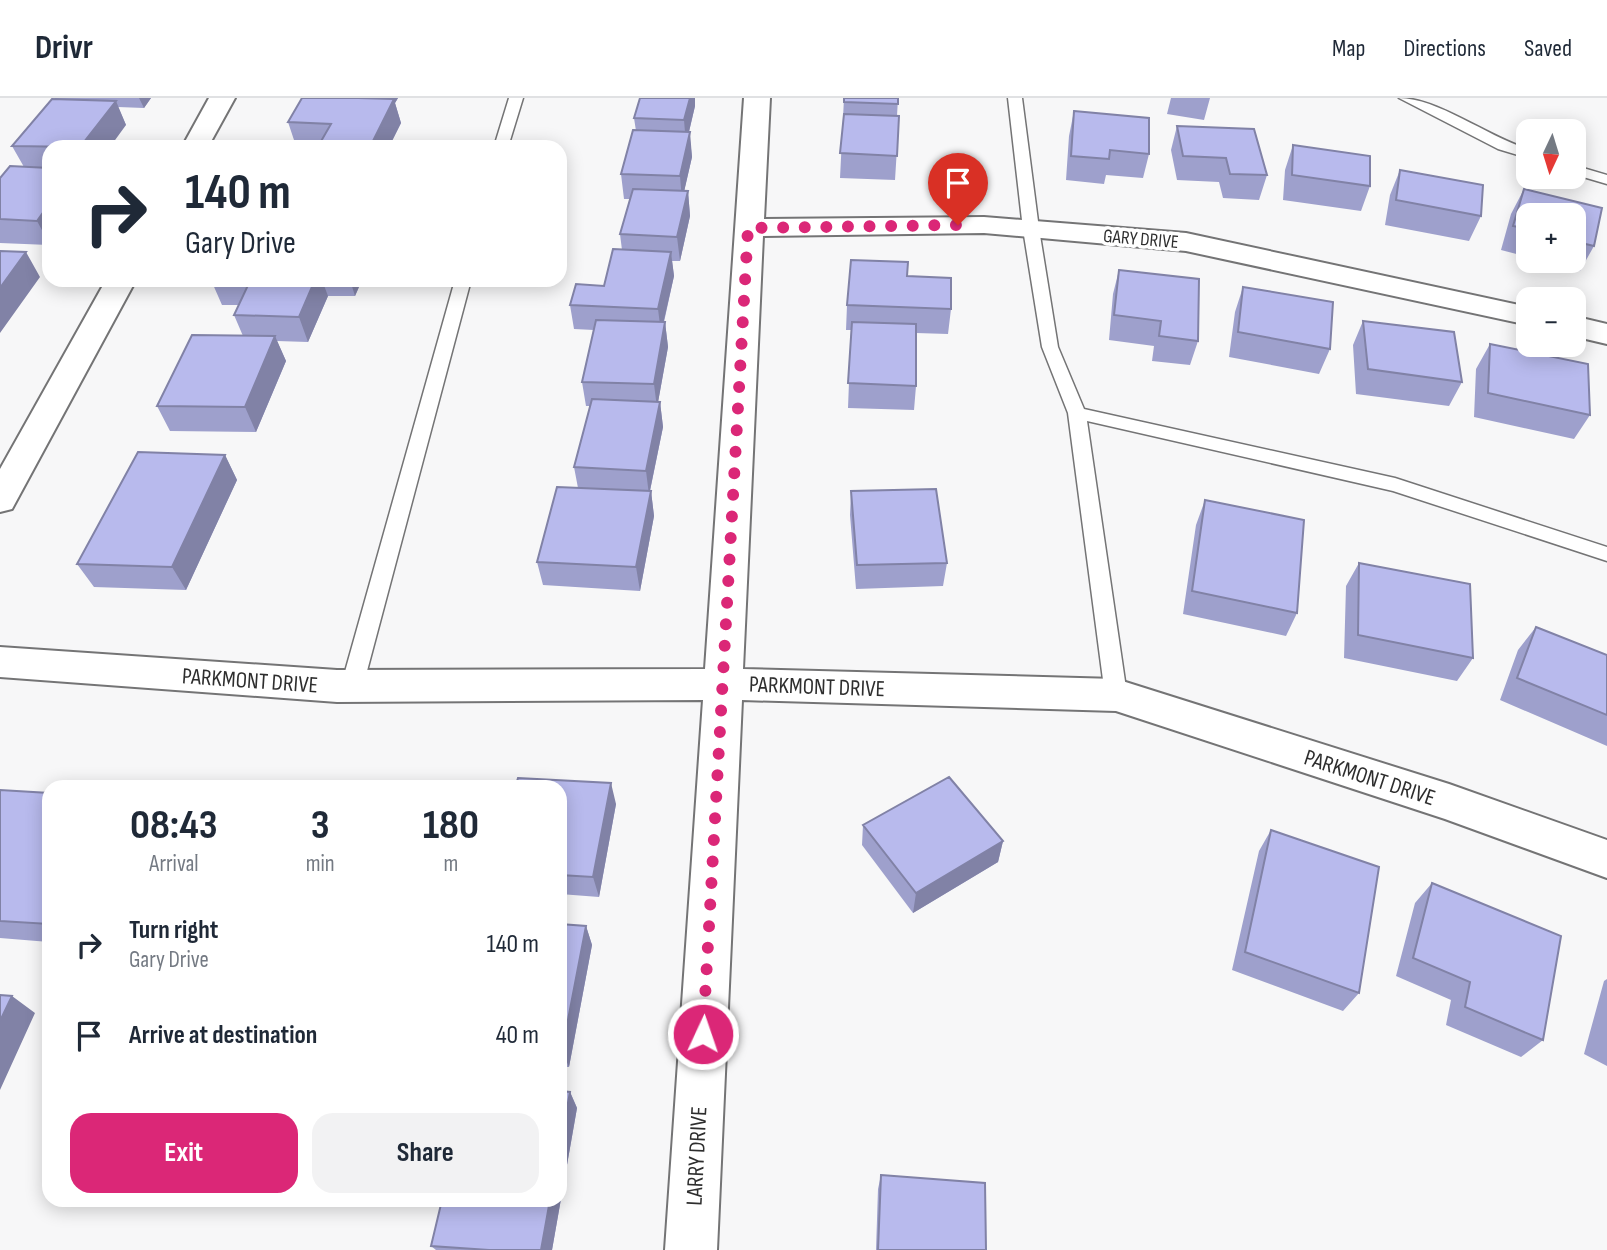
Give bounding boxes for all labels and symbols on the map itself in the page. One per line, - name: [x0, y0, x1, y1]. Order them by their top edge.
- north arrow: [1516, 119, 1586, 189]
- pin: [928, 153, 988, 225]
- street label: GARY DRIVE: [1102, 225, 1179, 254]
- street label: PARKMONT DRIVE: [181, 662, 319, 700]
- street label: PARKMONT DRIVE: [748, 671, 886, 703]
- street label: PARKMONT DRIVE: [1301, 744, 1439, 812]
- position arrow: [666, 997, 740, 1071]
- street label: LARRY DRIVE: [680, 1106, 714, 1206]

